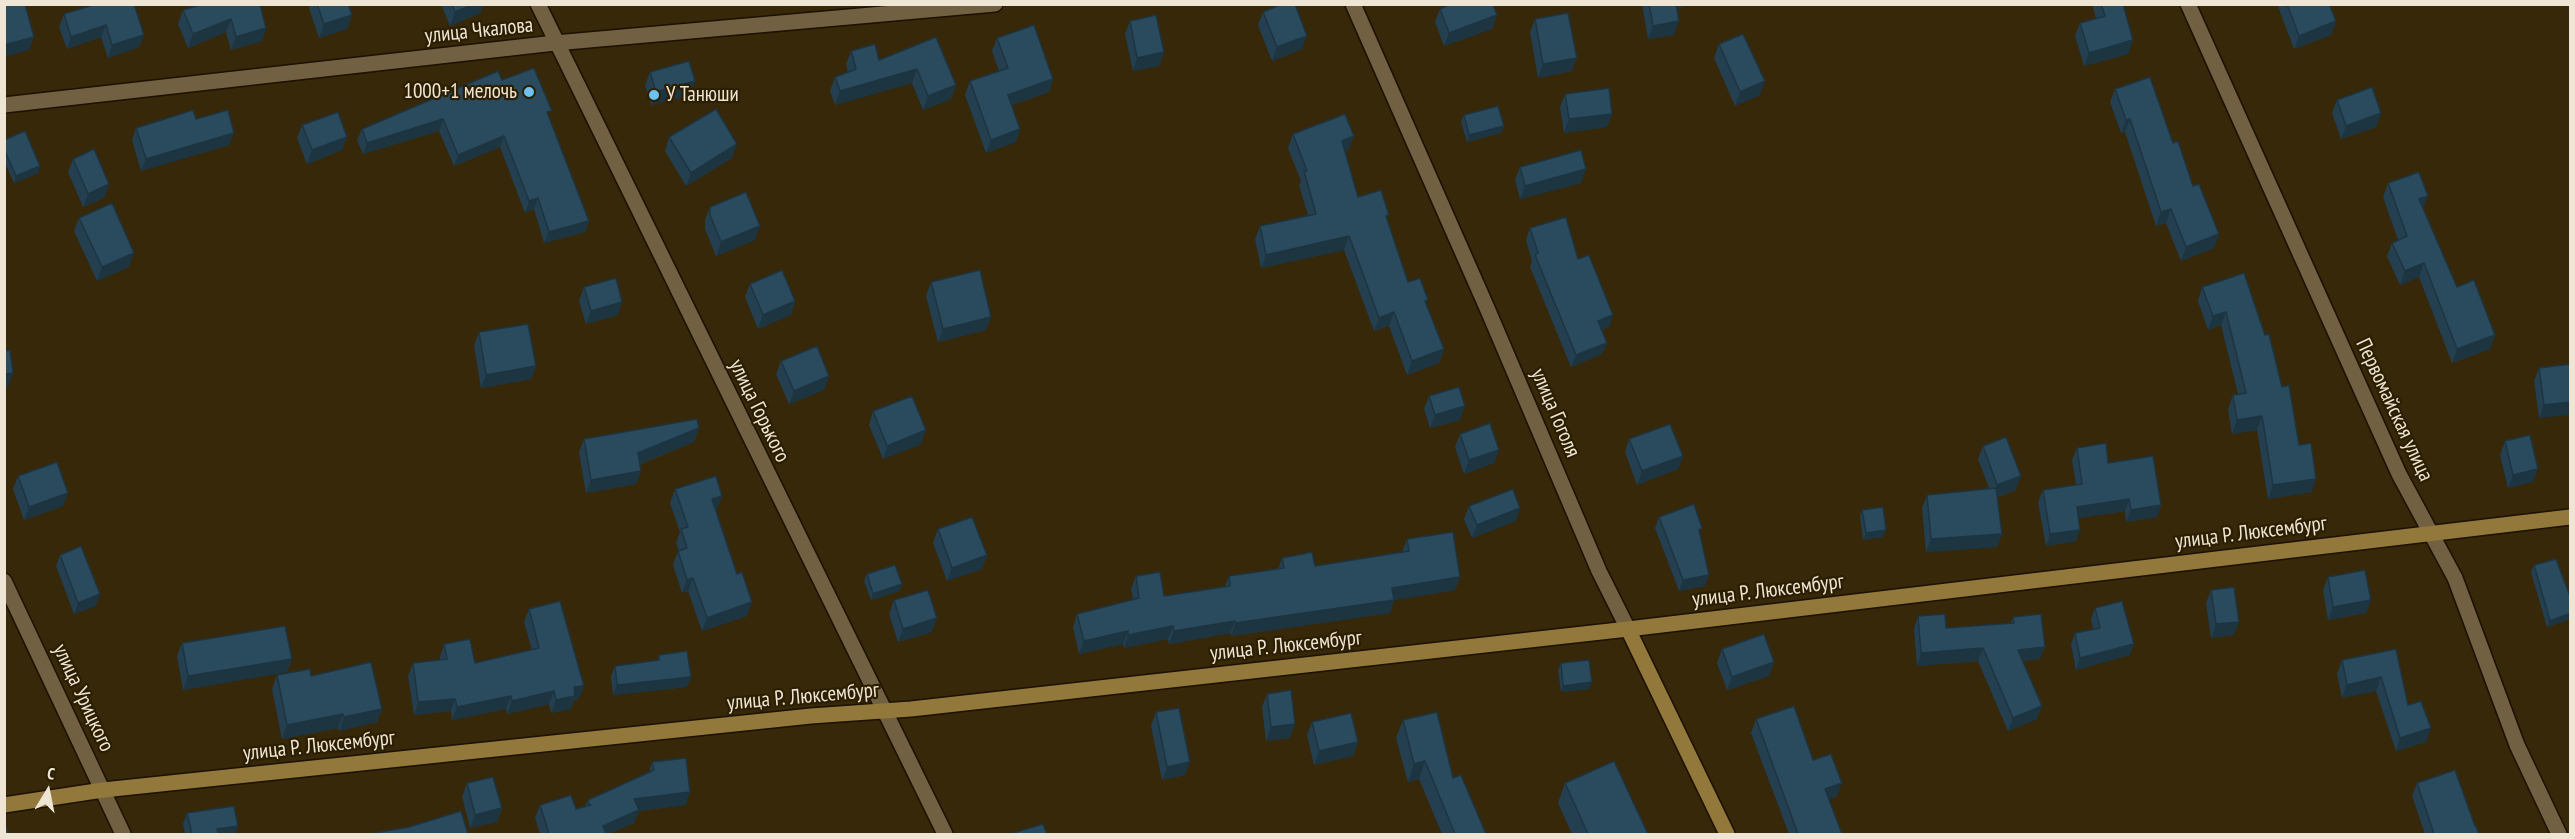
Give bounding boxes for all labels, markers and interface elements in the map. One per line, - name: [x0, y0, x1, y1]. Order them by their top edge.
- street label: улица Чкалова: [424, 13, 534, 49]
- place label: 1000+1 мелочь: [403, 79, 517, 105]
- place label: У Танюши: [666, 82, 739, 108]
- marker: 1000+1 мелочь: [522, 85, 536, 99]
- marker: У Танюши: [647, 88, 661, 102]
- street label: Первомайская улица: [2350, 335, 2438, 485]
- street label: улица Горького: [723, 355, 795, 467]
- street label: улица Гоголя: [1525, 365, 1585, 461]
- street label: улица Р. Люксембург: [2174, 511, 2328, 555]
- street label: улица Р. Люксембург: [1691, 569, 1845, 613]
- street label: улица Р. Люксембург: [1209, 625, 1363, 667]
- street label: улица Урицкого: [47, 640, 119, 756]
- street label: улица Р. Люксембург: [726, 678, 880, 716]
- street label: улица Р. Люксембург: [242, 725, 396, 767]
- north arrow: [18, 761, 78, 821]
- text: С: [46, 763, 56, 784]

